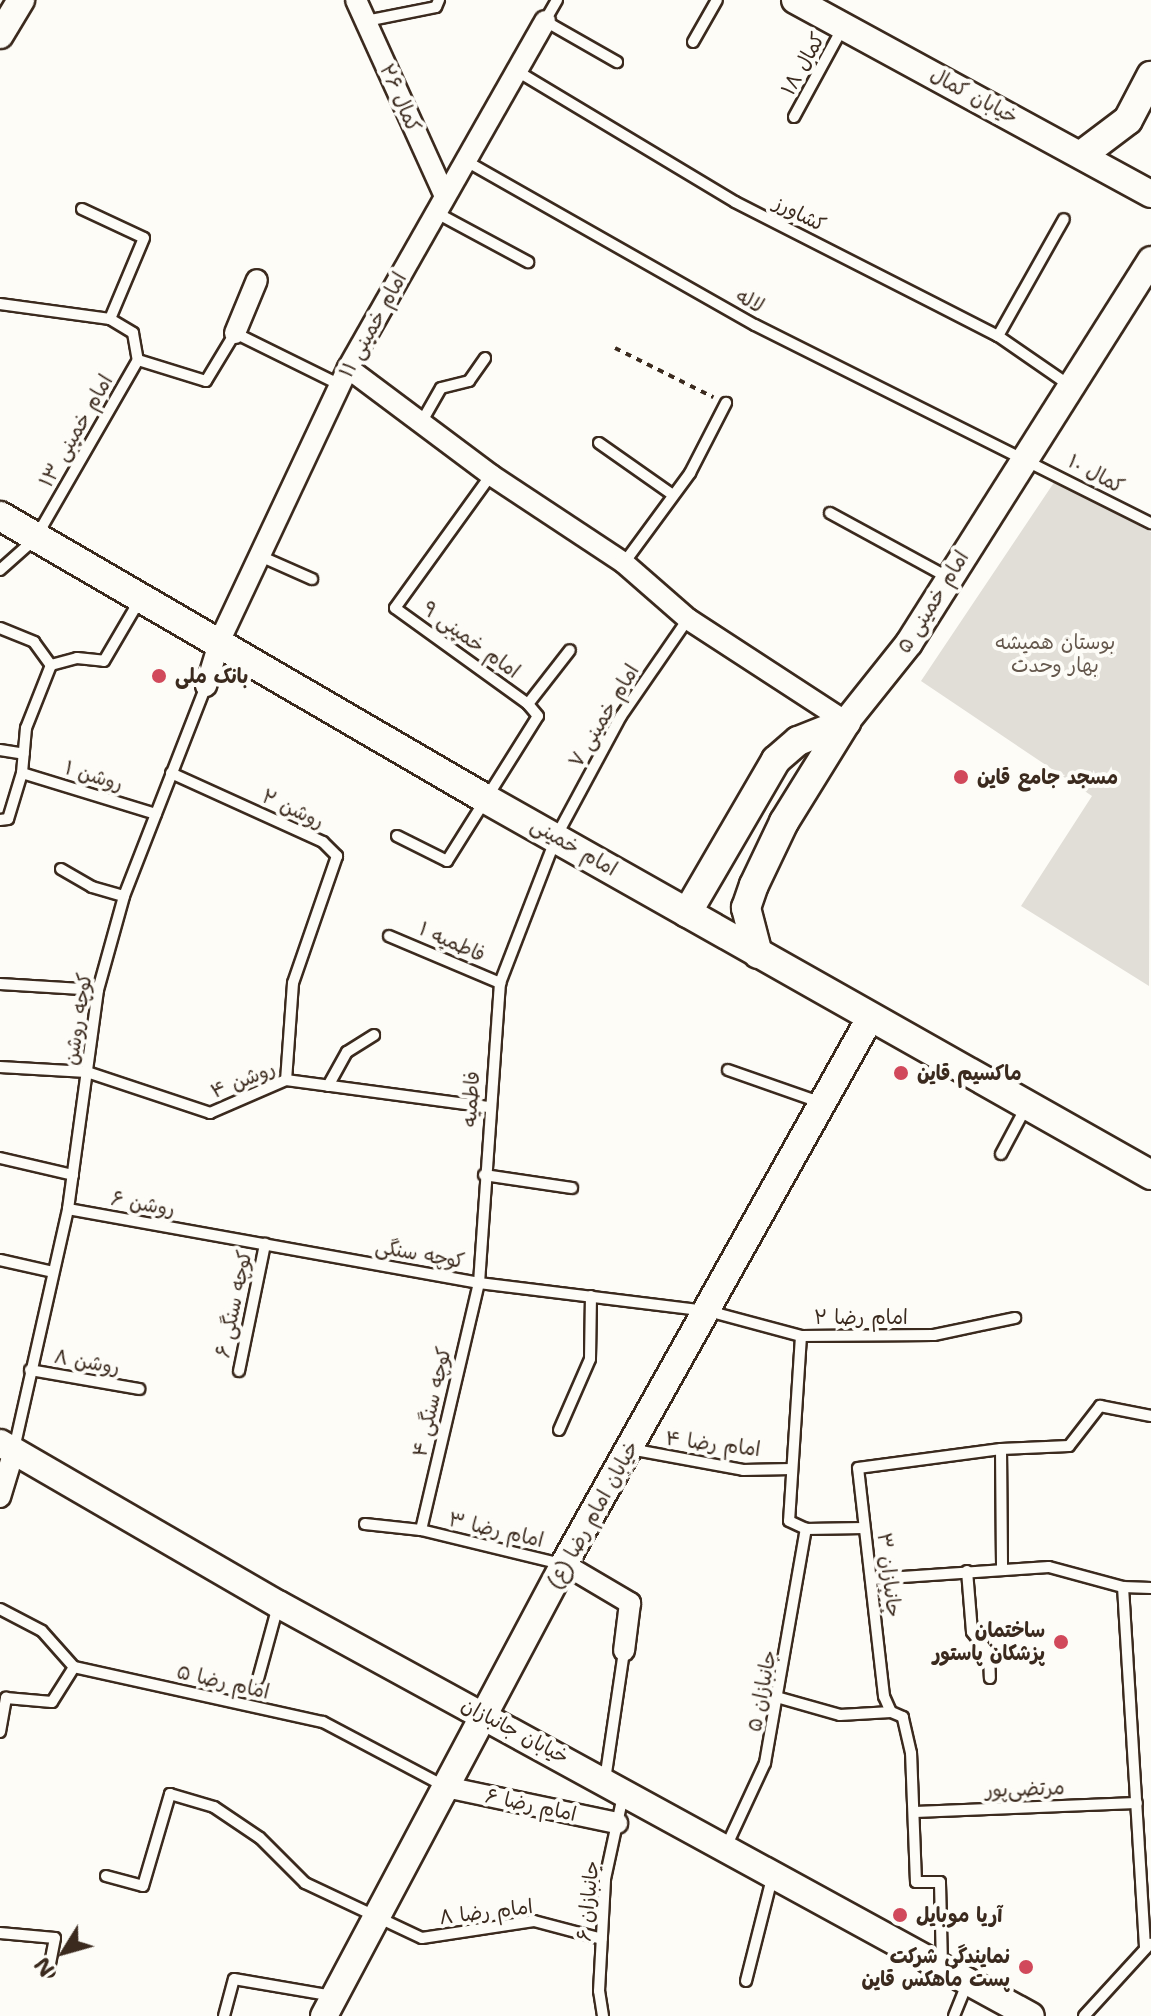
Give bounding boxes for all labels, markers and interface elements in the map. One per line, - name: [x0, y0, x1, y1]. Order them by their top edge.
- street label: کمال ۱۸: [776, 29, 830, 99]
- street label: کمال ۲۶: [374, 60, 426, 136]
- street label: خیابان کمال: [926, 63, 1022, 129]
- street label: کشاورز: [770, 191, 830, 237]
- street label: امام خمینی ۱۱: [334, 268, 412, 382]
- street label: لاله: [732, 284, 768, 318]
- street label: امام خمینی ۱۳: [34, 370, 118, 492]
- street label: کمال ۱۰: [1064, 449, 1128, 499]
- street label: امام خمینی ۵: [892, 546, 974, 658]
- street label: امام خمینی ۹: [417, 596, 525, 684]
- park label: بوستان همیشه بهار وحدت: [995, 630, 1115, 677]
- street label: امام خمینی ۷: [564, 660, 644, 772]
- place label: بانک ملی: [175, 664, 248, 688]
- marker: بانک ملی: [150, 667, 168, 685]
- street label: روشن ۱: [62, 756, 126, 796]
- place label: مسجد جامع قاین: [977, 765, 1118, 789]
- marker: مسجد جامع قاین: [952, 768, 970, 786]
- street label: روشن ۲: [258, 784, 328, 834]
- street label: امام خمینی: [527, 813, 621, 881]
- street label: فاطمیه ۱: [415, 917, 489, 967]
- street label: کوچه روشن: [59, 971, 97, 1067]
- street label: روشن ۴: [207, 1056, 279, 1104]
- place label: ماکسیم قاین: [917, 1061, 1022, 1085]
- marker: ماکسیم قاین: [892, 1064, 910, 1082]
- street label: فاطمیه: [457, 1070, 485, 1128]
- street label: روشن ۶: [109, 1187, 177, 1221]
- street label: کوچه سنگی: [374, 1234, 466, 1274]
- street label: کوچه سنگی ۶: [211, 1248, 257, 1360]
- street label: امام رضا ۲: [814, 1305, 908, 1329]
- street label: روشن ۸: [52, 1344, 122, 1380]
- street label: کوچه سنگی ۴: [408, 1345, 456, 1459]
- street label: امام رضا ۴: [664, 1426, 762, 1462]
- street label: خیابان امام رضا (ع): [542, 1437, 644, 1593]
- street label: امام رضا ۳: [446, 1507, 546, 1553]
- street label: جانبازان ۳: [872, 1531, 906, 1619]
- place label: ساختمان پزشکان پاستور: [933, 1618, 1045, 1665]
- marker: ساختمان پزشکان پاستور: [1052, 1633, 1070, 1651]
- street label: جانبازان ۵: [742, 1648, 782, 1734]
- street label: امام رضا ۵: [174, 1660, 272, 1704]
- street label: خیابان جانبازان: [457, 1693, 573, 1769]
- street label: مرتضی‌پور: [985, 1776, 1065, 1802]
- street label: امام رضا ۶: [483, 1784, 579, 1826]
- street label: جانبازان ۶: [572, 1859, 604, 1943]
- street label: امام رضا ۸: [438, 1894, 534, 1930]
- place label: آریا موبایل: [916, 1903, 1002, 1927]
- marker: آریا موبایل: [891, 1906, 909, 1924]
- north arrow: [24, 1912, 104, 1992]
- place label: نمایندگی شرکت پست ماهکس قاین: [861, 1944, 1010, 1991]
- text: N: [28, 1951, 61, 1982]
- marker: نمایندگی شرکت پست ماهکس قاین: [1017, 1958, 1035, 1976]

